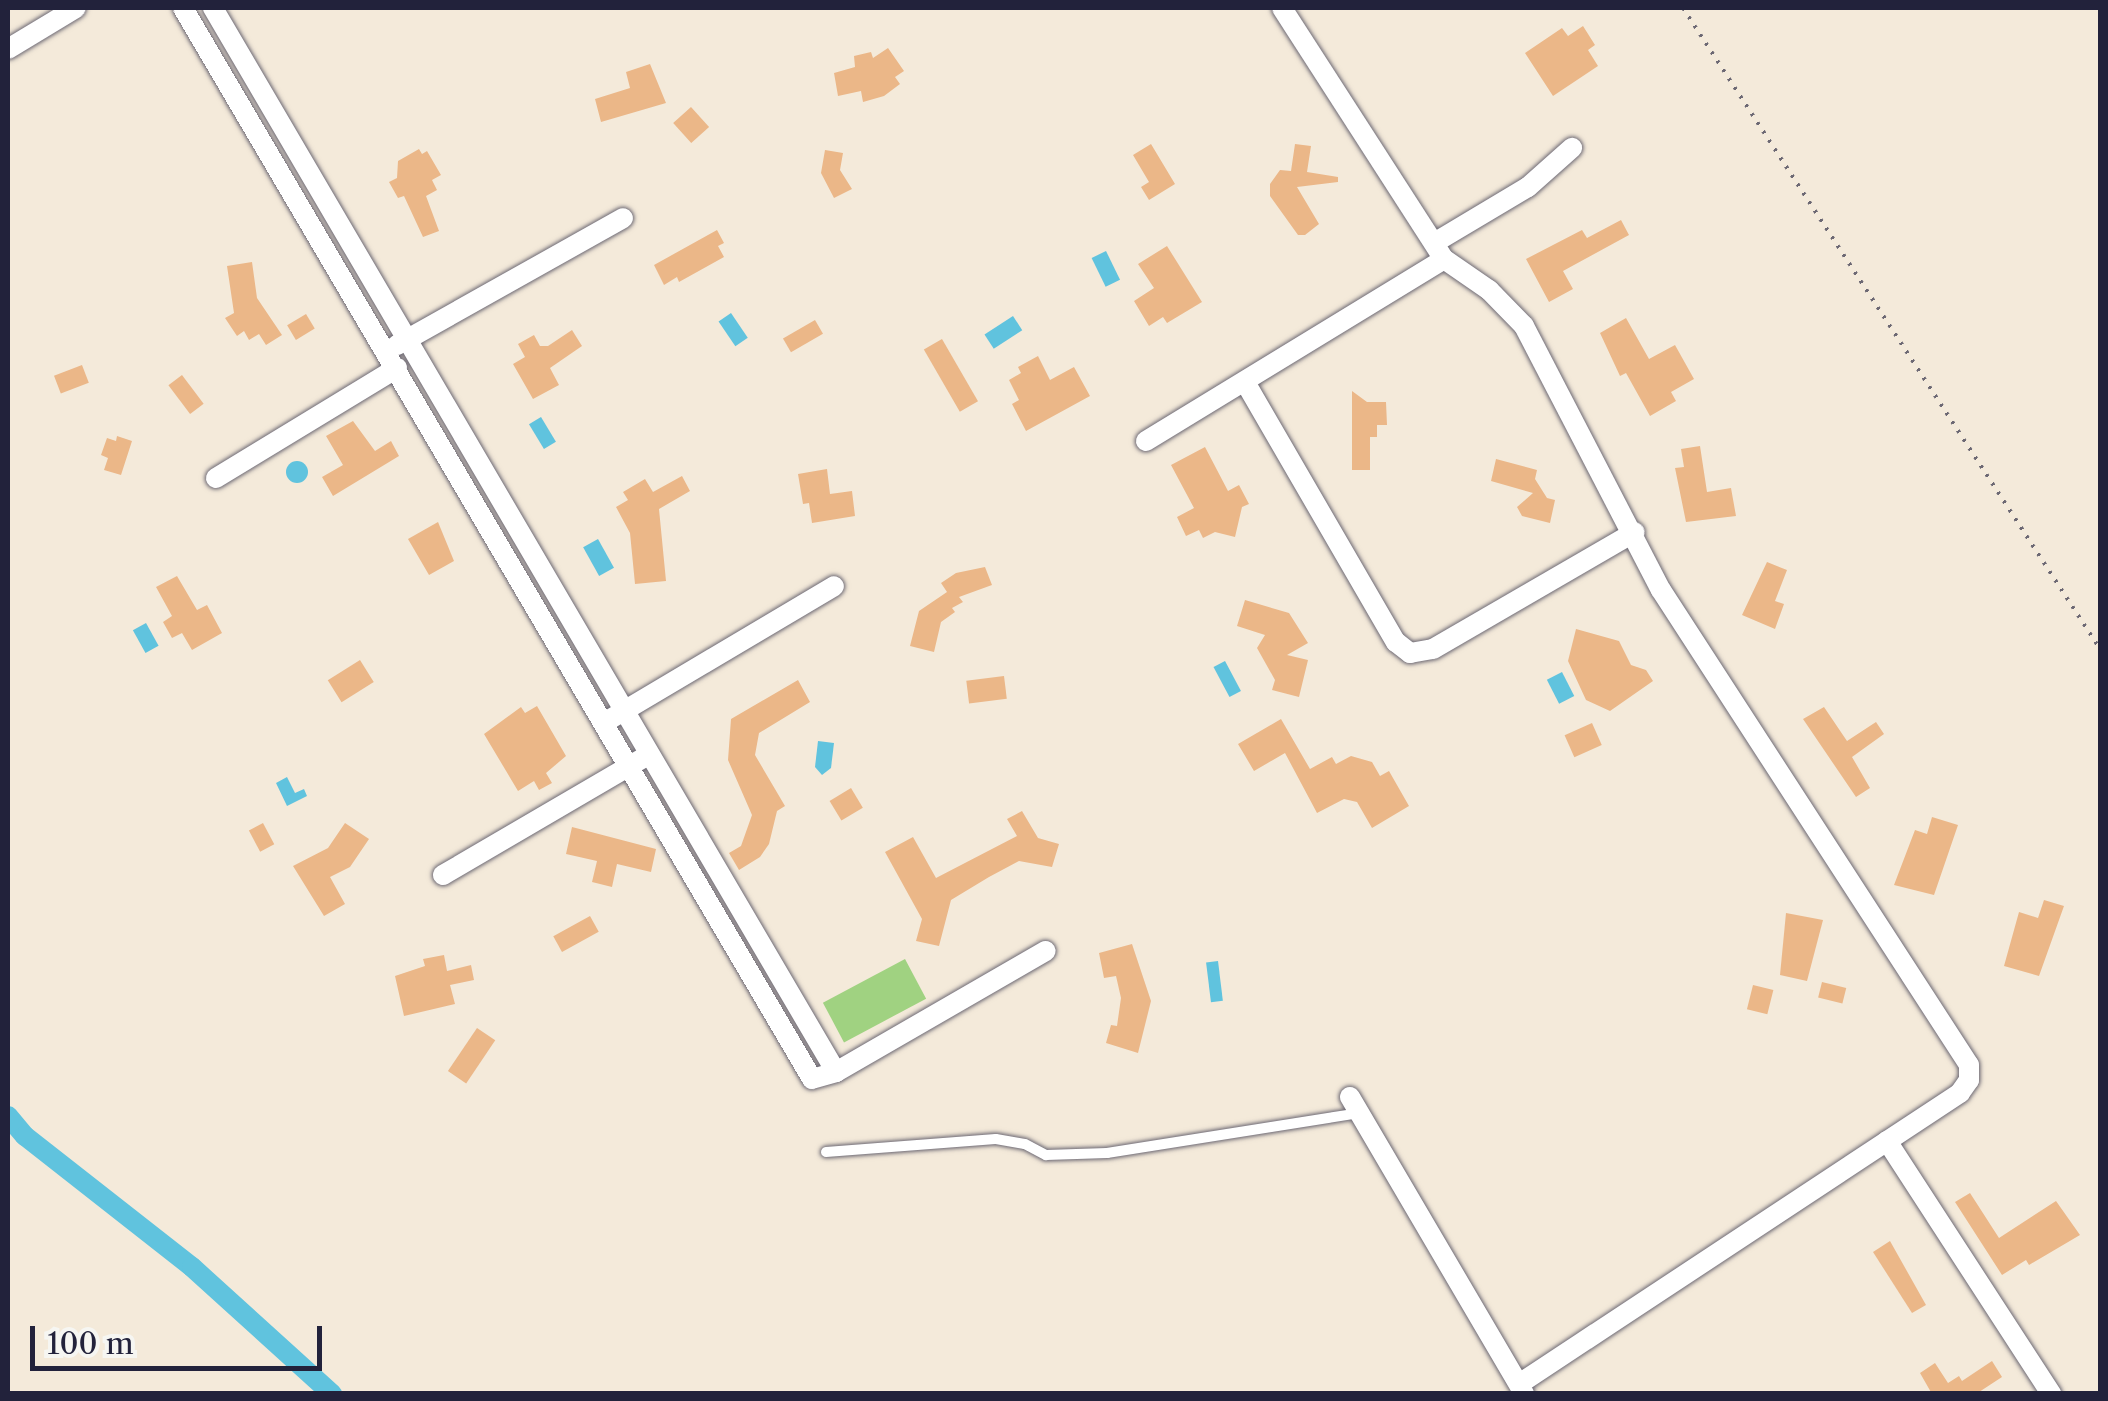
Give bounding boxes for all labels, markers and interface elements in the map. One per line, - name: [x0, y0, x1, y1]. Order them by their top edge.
- scale bar: [35, 1306, 328, 1368]
- text: 100 m: [47, 1325, 134, 1362]

